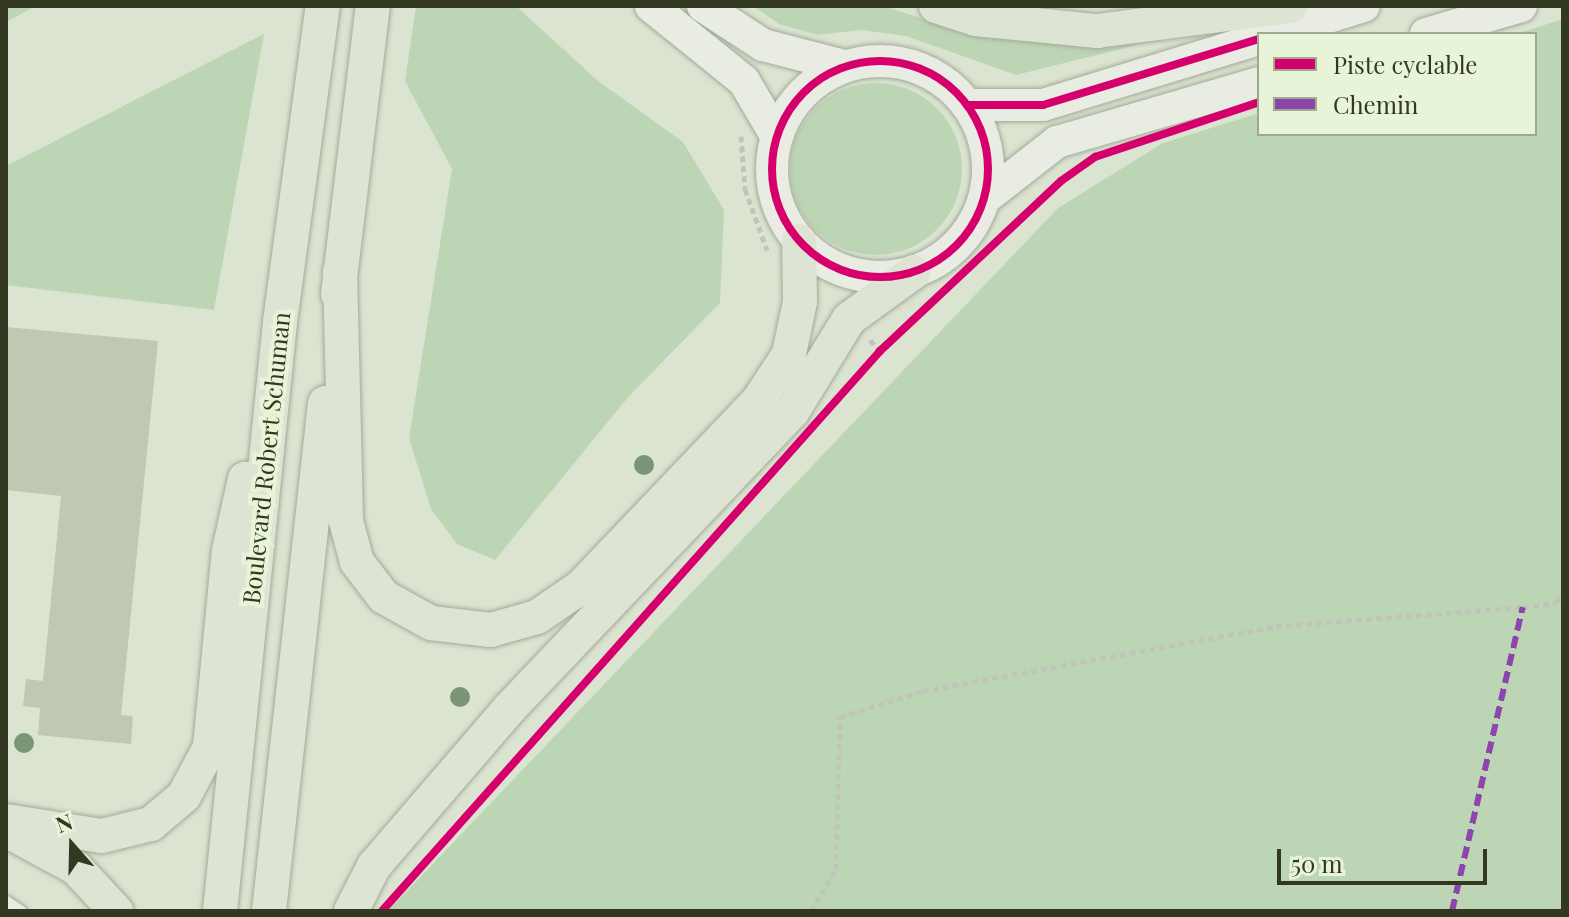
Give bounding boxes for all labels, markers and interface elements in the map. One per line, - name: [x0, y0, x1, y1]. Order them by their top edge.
- legend: [1257, 32, 1537, 136]
- text: Piste cyclable: [1333, 48, 1477, 80]
- text: Chemin: [1333, 88, 1418, 120]
- street label: Boulevard Robert Schuman: [236, 310, 296, 606]
- north arrow: [32, 805, 112, 885]
- text: N: [51, 806, 76, 839]
- scale bar: [1281, 833, 1491, 883]
- text: 50 m: [1291, 847, 1343, 879]

